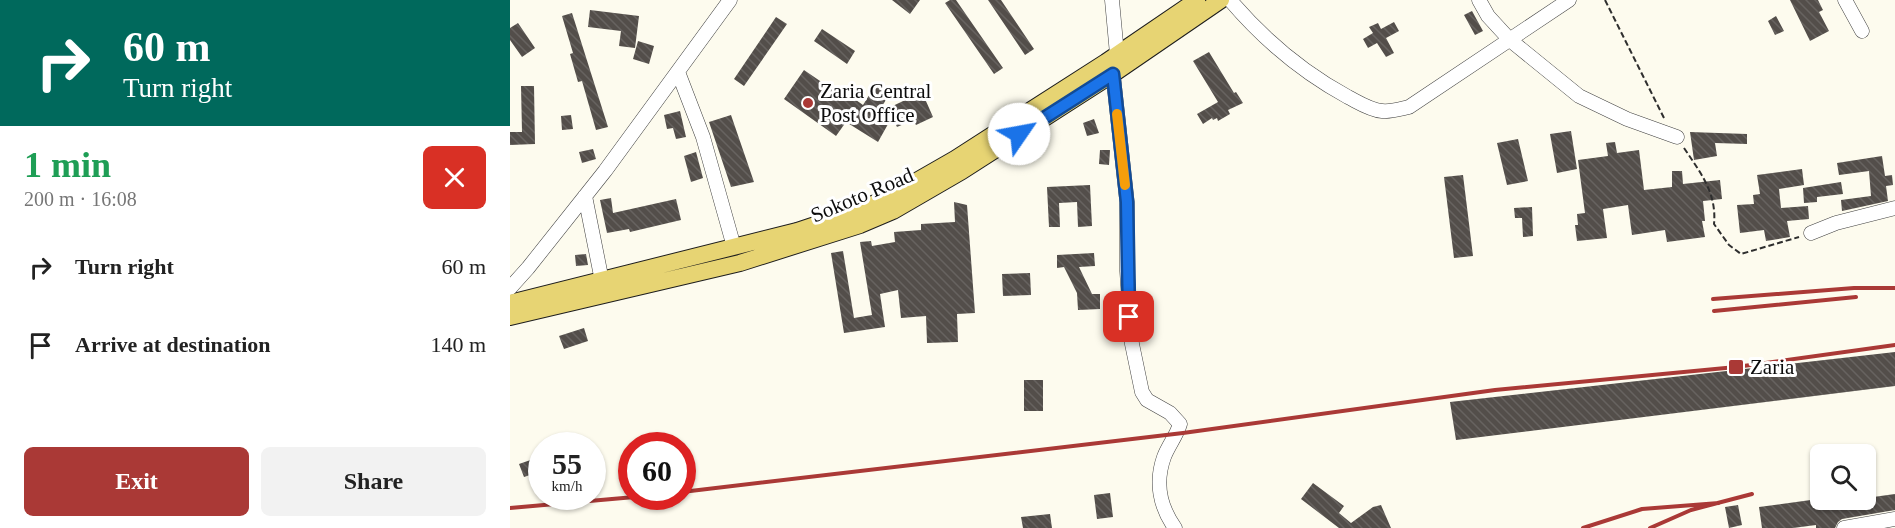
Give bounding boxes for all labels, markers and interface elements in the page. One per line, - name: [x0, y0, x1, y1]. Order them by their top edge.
- icon: right: [24, 24, 102, 102]
- text: 60 m: [123, 24, 211, 70]
- text: Turn right: [123, 73, 232, 103]
- place label: Zaria Central Post Office: [820, 79, 932, 127]
- marker: Zaria Central Post Office: [801, 96, 815, 110]
- position arrow: [987, 102, 1051, 166]
- text: 1 min: [24, 145, 111, 185]
- button: close: [423, 146, 486, 209]
- street label: Sokoto Road: [807, 162, 917, 227]
- text: 200 m · 16:08: [24, 188, 137, 210]
- icon: right: [24, 251, 57, 284]
- text: Turn right: [75, 254, 174, 279]
- text: 60 m: [441, 254, 486, 279]
- pin: [1103, 291, 1154, 342]
- icon: arrive: [1112, 300, 1145, 333]
- icon: arrive: [24, 329, 57, 362]
- text: Arrive at destination: [75, 332, 271, 357]
- text: 140 m: [430, 332, 486, 357]
- place label: Zaria: [1750, 355, 1795, 379]
- marker: Zaria: [1727, 358, 1745, 376]
- speed limit sign: 60: [618, 432, 696, 510]
- map controls: [1810, 444, 1876, 510]
- button: search: [1810, 444, 1876, 510]
- button: Exit: [24, 447, 249, 516]
- button: Share: [261, 447, 486, 516]
- text: 55: [552, 447, 582, 480]
- text: km/h: [552, 478, 582, 494]

